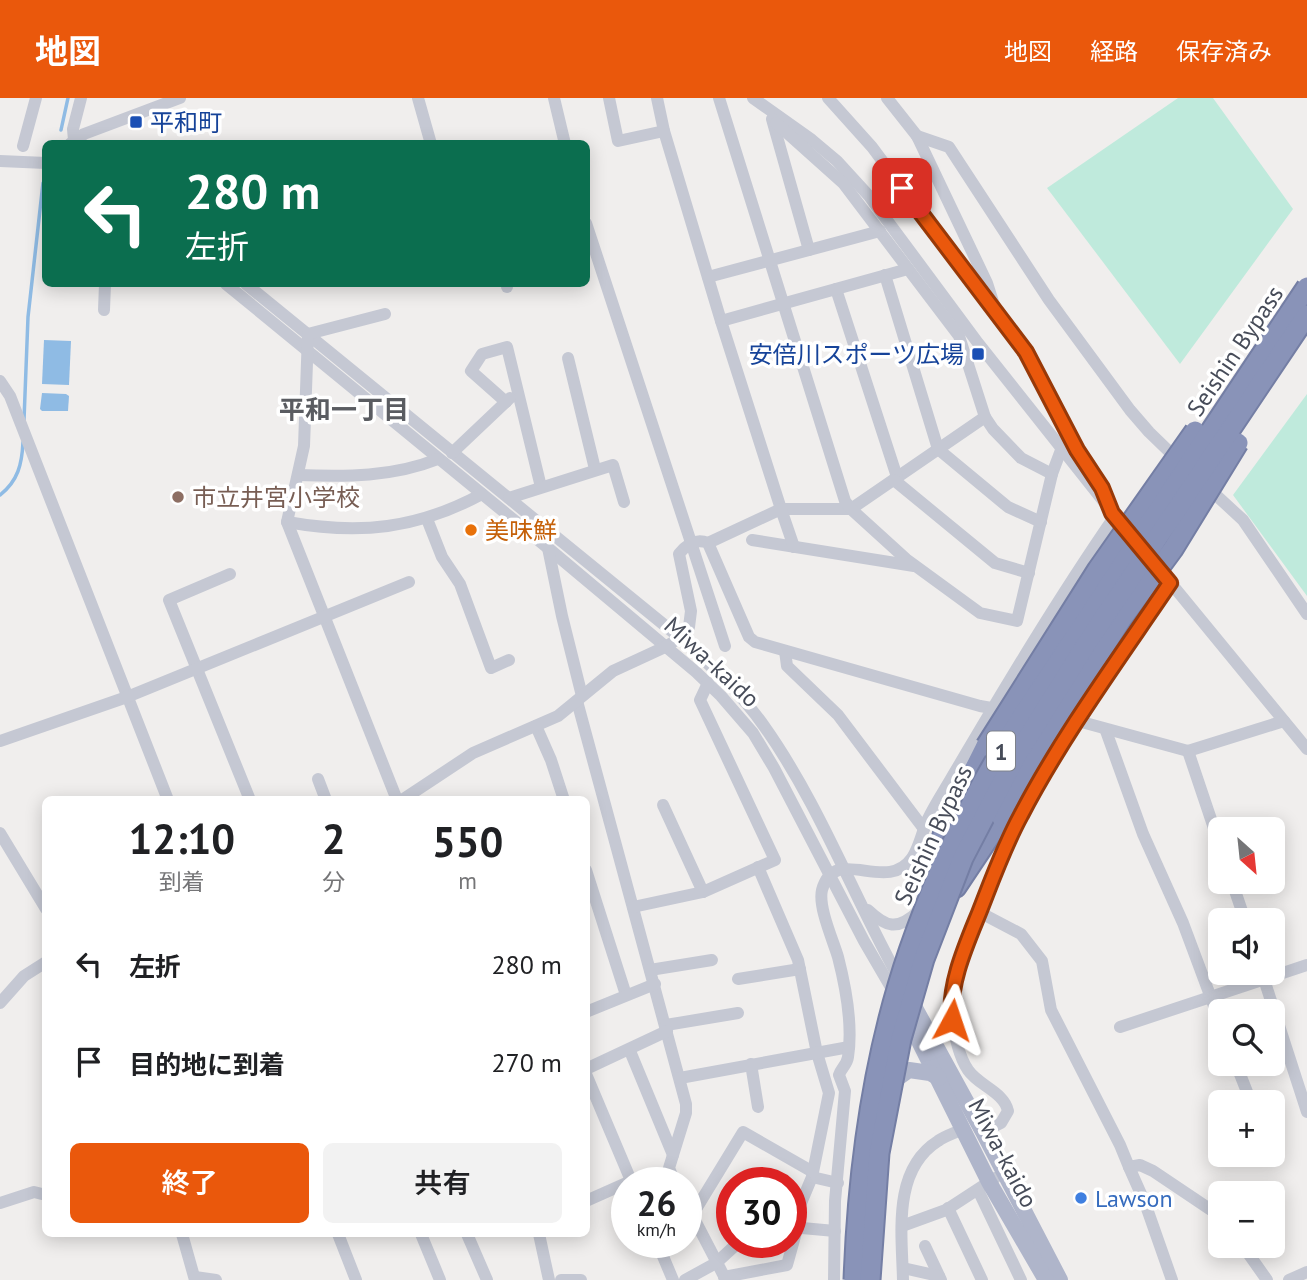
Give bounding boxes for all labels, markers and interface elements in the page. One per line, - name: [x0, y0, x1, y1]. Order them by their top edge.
- text: 地図: [35, 29, 101, 72]
- text: 地図: [1004, 36, 1052, 67]
- text: 経路: [1090, 36, 1138, 67]
- text: 保存済み: [1176, 36, 1272, 67]
- place label: 平和町: [150, 107, 222, 138]
- marker: 平和町: [128, 114, 144, 130]
- pin: [872, 158, 932, 218]
- text: 280 m: [185, 159, 320, 223]
- icon: left: [70, 168, 161, 259]
- icon: arrive: [883, 169, 921, 207]
- text: 左折: [185, 225, 249, 267]
- street label: Seishin Bypass: [1180, 280, 1290, 422]
- place label: 安倍川スポーツ広場: [748, 339, 964, 370]
- marker: 安倍川スポーツ広場: [970, 346, 986, 362]
- district label: 平和一丁目: [279, 393, 409, 426]
- place label: 市立井宮小学校: [192, 482, 360, 513]
- marker: 市立井宮小学校: [170, 489, 186, 505]
- place label: 美味鮮: [485, 515, 557, 546]
- marker: 美味鮮: [463, 522, 479, 538]
- street label: Miwa-kaido: [658, 610, 766, 714]
- road number: 1: [987, 732, 1015, 771]
- street label: Seishin Bypass: [887, 760, 979, 910]
- text: 12:10: [129, 811, 235, 866]
- text: 2: [322, 811, 345, 866]
- text: 550: [432, 814, 503, 869]
- north arrow: [1208, 817, 1284, 894]
- map controls: [1208, 817, 1285, 1258]
- text: m: [458, 866, 477, 895]
- text: 到着: [159, 867, 205, 896]
- text: 分: [322, 867, 345, 896]
- button: sound: [1208, 908, 1285, 985]
- icon: left: [70, 945, 108, 983]
- text: 280 m: [491, 948, 562, 981]
- text: 左折: [129, 950, 181, 983]
- position arrow: [915, 983, 989, 1057]
- button: search: [1208, 999, 1285, 1076]
- icon: arrive: [70, 1043, 108, 1081]
- text: 270 m: [491, 1046, 562, 1079]
- text: 目的地に到着: [129, 1048, 285, 1081]
- button: +: [1208, 1090, 1285, 1167]
- street label: Miwa-kaido: [961, 1093, 1045, 1213]
- button: 終了: [70, 1143, 309, 1223]
- button: 共有: [323, 1143, 562, 1223]
- speed limit sign: 30: [716, 1167, 807, 1258]
- text: 26: [637, 1180, 676, 1226]
- button: −: [1208, 1181, 1285, 1258]
- place label: Lawson: [1095, 1183, 1173, 1214]
- marker: Lawson: [1073, 1190, 1089, 1206]
- text: km/h: [637, 1218, 676, 1241]

